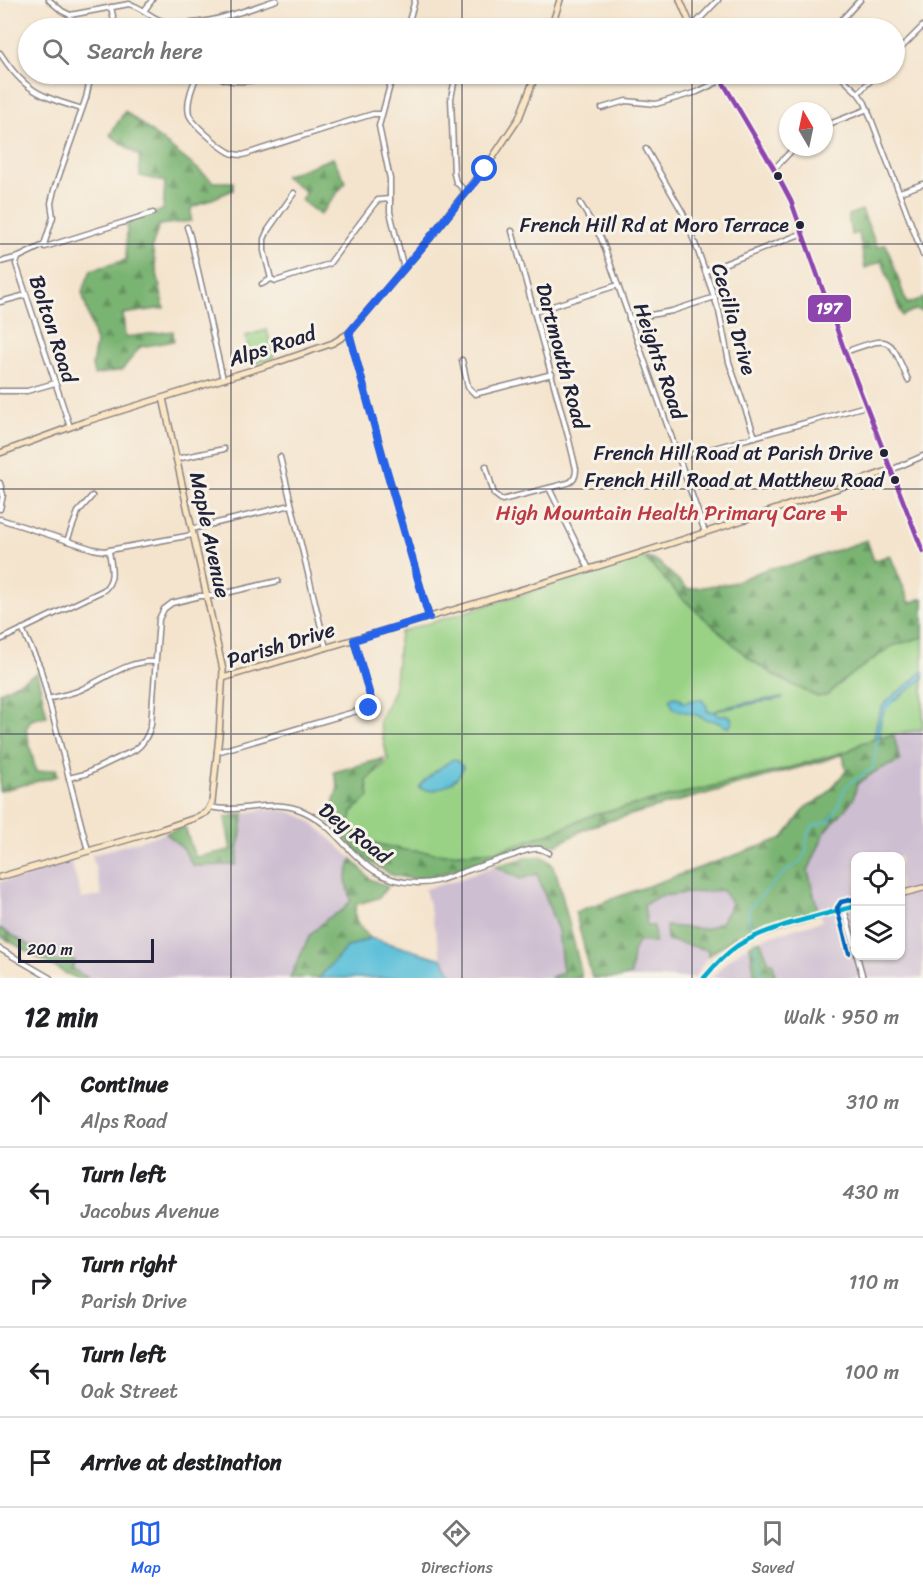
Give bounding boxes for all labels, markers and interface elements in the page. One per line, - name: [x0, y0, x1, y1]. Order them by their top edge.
- search box: [18, 18, 905, 84]
- text: Search here: [87, 32, 203, 71]
- icon: search: [39, 35, 72, 68]
- north arrow: [779, 102, 833, 156]
- route start: [471, 155, 497, 181]
- unlabelled marker: [772, 170, 784, 182]
- place label: French Hill Rd at Moro Terrace: [520, 208, 789, 243]
- marker: French Hill Rd at Moro Terrace: [794, 219, 806, 231]
- street label: Cecilia Drive: [700, 259, 768, 379]
- street label: Bolton Road: [18, 270, 89, 390]
- street label: Dartmouth Road: [524, 279, 600, 435]
- line badge: 197: [807, 294, 852, 323]
- text: 197: [816, 294, 844, 323]
- street label: Heights Road: [622, 297, 698, 427]
- street label: Alps Road: [222, 313, 322, 378]
- place label: French Hill Road at Parish Drive: [594, 436, 873, 471]
- marker: French Hill Road at Parish Drive: [878, 447, 890, 459]
- place label: French Hill Road at Matthew Road: [585, 463, 885, 498]
- street label: Maple Avenue: [178, 468, 242, 602]
- marker: French Hill Road at Matthew Road: [889, 474, 901, 486]
- place label: High Mountain Health Primary Care: [496, 494, 826, 532]
- marker: High Mountain Health Primary Care: [830, 504, 848, 522]
- street label: Parish Drive: [222, 610, 340, 679]
- route end: [355, 694, 381, 720]
- street label: Dey Road: [310, 792, 402, 875]
- map controls: [851, 852, 905, 960]
- button: locate: [851, 852, 905, 906]
- button: layers: [851, 906, 905, 960]
- text: 200 m: [27, 935, 73, 964]
- scale bar: [18, 936, 154, 964]
- text: 12 min: [24, 994, 98, 1040]
- text: Walk · 950 m: [784, 1000, 899, 1035]
- text: Continue: [81, 1065, 169, 1104]
- text: 310 m: [846, 1085, 899, 1120]
- icon: ahead: [24, 1086, 57, 1119]
- text: Alps Road: [81, 1104, 167, 1139]
- text: Turn left: [81, 1155, 166, 1194]
- text: 430 m: [842, 1175, 899, 1210]
- icon: left: [24, 1176, 57, 1209]
- text: Jacobus Avenue: [81, 1194, 219, 1229]
- text: Turn right: [81, 1245, 176, 1284]
- text: 110 m: [849, 1265, 899, 1300]
- icon: right: [24, 1266, 57, 1299]
- text: Parish Drive: [81, 1284, 187, 1319]
- text: Turn left: [81, 1335, 166, 1374]
- text: 100 m: [845, 1355, 899, 1390]
- icon: left: [24, 1356, 57, 1389]
- text: Oak Street: [81, 1374, 178, 1409]
- text: Arrive at destination: [81, 1443, 282, 1482]
- icon: arrive: [24, 1446, 57, 1479]
- tab: Map: [129, 1517, 162, 1582]
- tab: Directions: [421, 1517, 493, 1582]
- tab: Saved: [751, 1517, 794, 1582]

